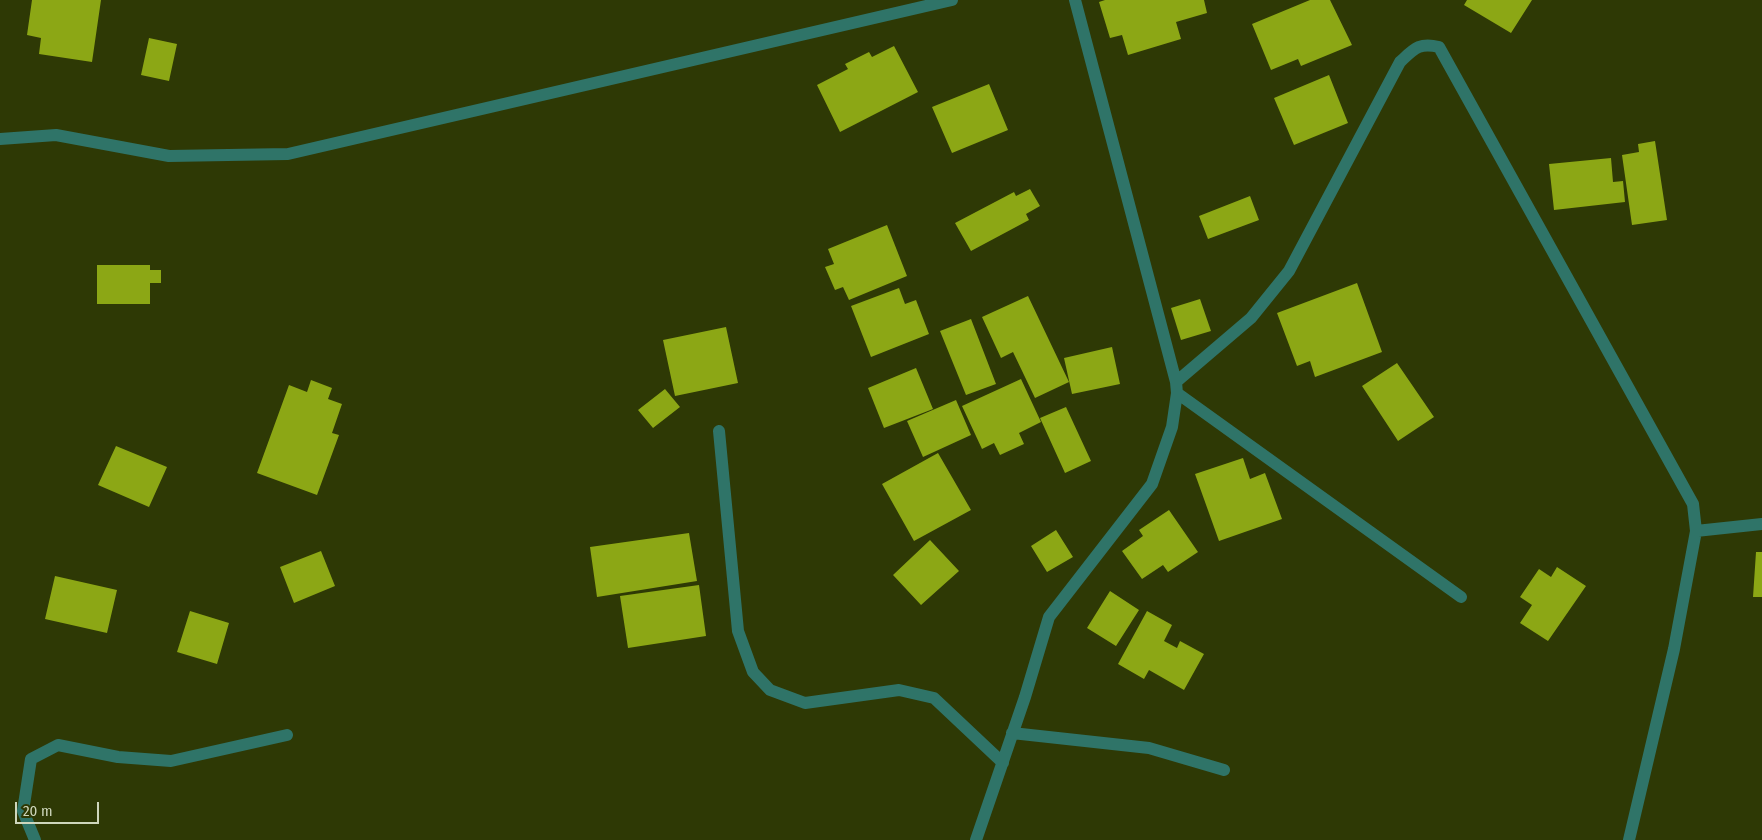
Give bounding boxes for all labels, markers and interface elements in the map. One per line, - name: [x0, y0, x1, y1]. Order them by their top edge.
- scale bar: [18, 792, 101, 824]
- text: 20 m: [23, 802, 53, 820]

